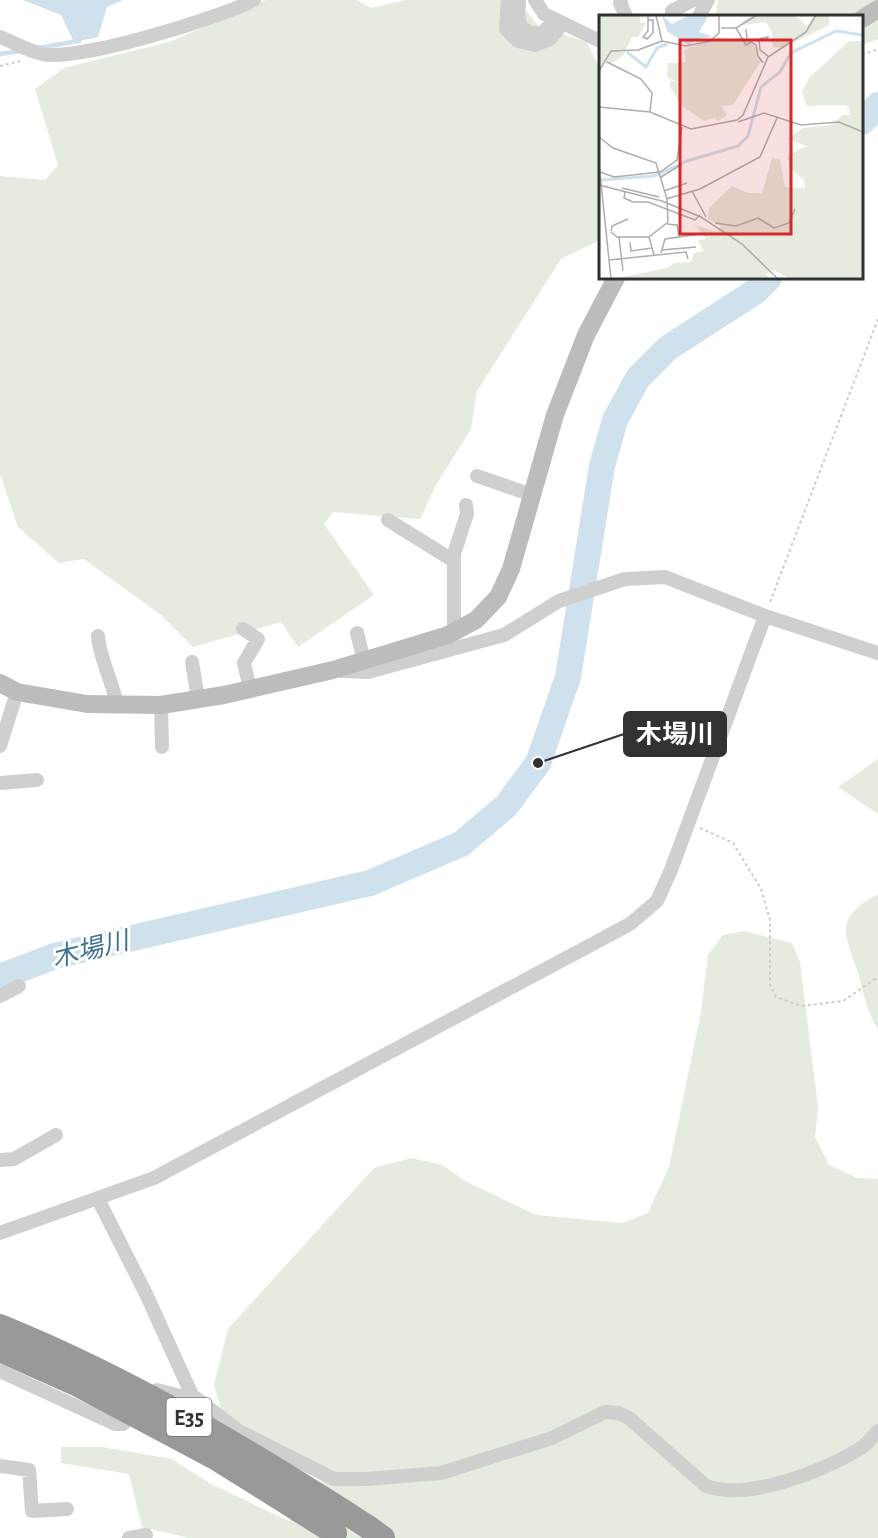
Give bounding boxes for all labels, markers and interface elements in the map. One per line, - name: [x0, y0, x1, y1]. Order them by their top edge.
- inset map: [599, 15, 863, 279]
- callout: 木場川: [624, 712, 726, 756]
- text: 木場川: [636, 720, 714, 748]
- water label: 木場川: [49, 926, 134, 972]
- road number: E35: [166, 1398, 212, 1436]

